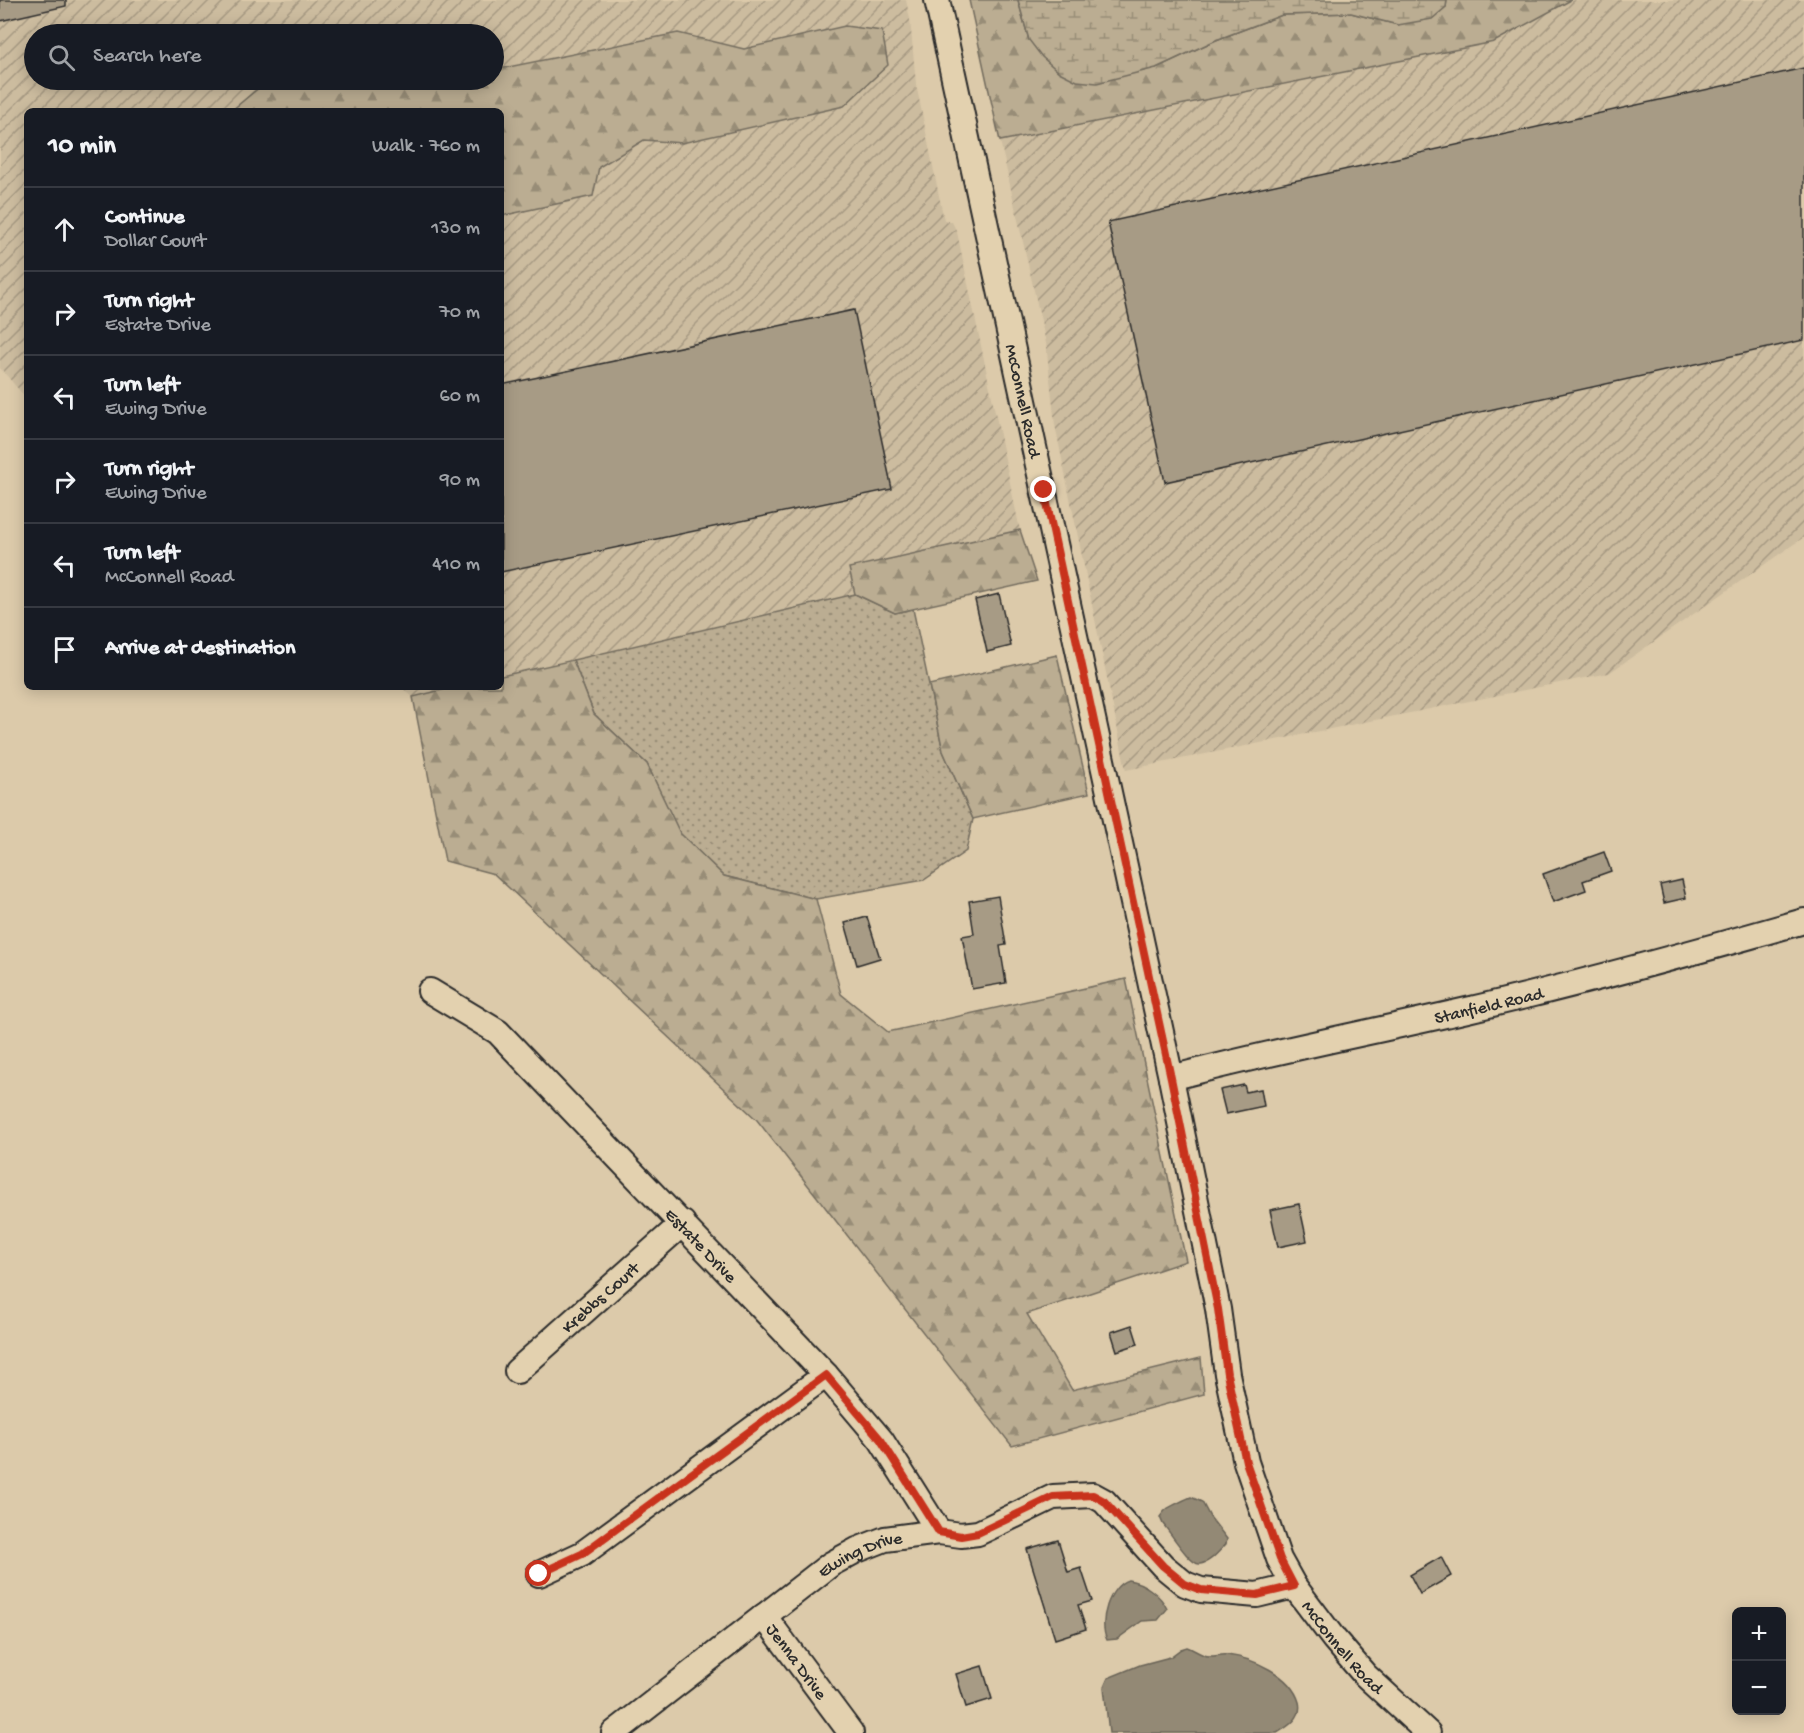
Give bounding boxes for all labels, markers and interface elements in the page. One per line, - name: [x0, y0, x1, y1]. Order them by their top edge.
- search box: [24, 24, 504, 90]
- icon: search: [45, 41, 78, 74]
- text: Search here: [93, 44, 201, 70]
- text: 10 min: [48, 132, 116, 163]
- text: Walk · 760 m: [372, 136, 480, 159]
- text: Continue: [105, 205, 185, 231]
- icon: ahead: [48, 213, 81, 246]
- text: 130 m: [431, 218, 480, 241]
- text: Dollar Court: [105, 231, 206, 254]
- text: Turn right: [105, 289, 193, 315]
- icon: right: [48, 297, 81, 330]
- text: 70 m: [439, 302, 480, 325]
- text: Estate Drive: [105, 315, 211, 338]
- street label: McConnell Road: [999, 342, 1044, 461]
- text: Turn left: [105, 373, 179, 399]
- icon: left: [48, 381, 81, 414]
- text: 60 m: [440, 386, 480, 409]
- text: Ewing Drive: [105, 399, 207, 422]
- text: Turn right: [105, 457, 193, 483]
- icon: right: [48, 465, 81, 498]
- text: 90 m: [440, 470, 480, 493]
- route end: [1030, 476, 1056, 502]
- text: Ewing Drive: [105, 483, 207, 506]
- text: Turn left: [105, 541, 179, 567]
- icon: left: [48, 549, 81, 582]
- text: 410 m: [432, 554, 480, 577]
- text: McConnell Road: [105, 567, 233, 590]
- icon: arrive: [48, 633, 81, 666]
- text: Arrive at destination: [105, 636, 295, 662]
- street label: Stanfield Road: [1433, 984, 1547, 1030]
- street label: Estate Drive: [659, 1205, 741, 1289]
- street label: Krebbs Court: [558, 1258, 646, 1339]
- street label: Ewing Drive: [814, 1529, 904, 1583]
- route start: [525, 1560, 551, 1586]
- street label: McConnell Road: [1296, 1597, 1388, 1701]
- map controls: [1732, 1607, 1786, 1715]
- button: +: [1732, 1607, 1786, 1661]
- street label: Jenna Drive: [760, 1620, 831, 1705]
- button: −: [1732, 1661, 1786, 1715]

